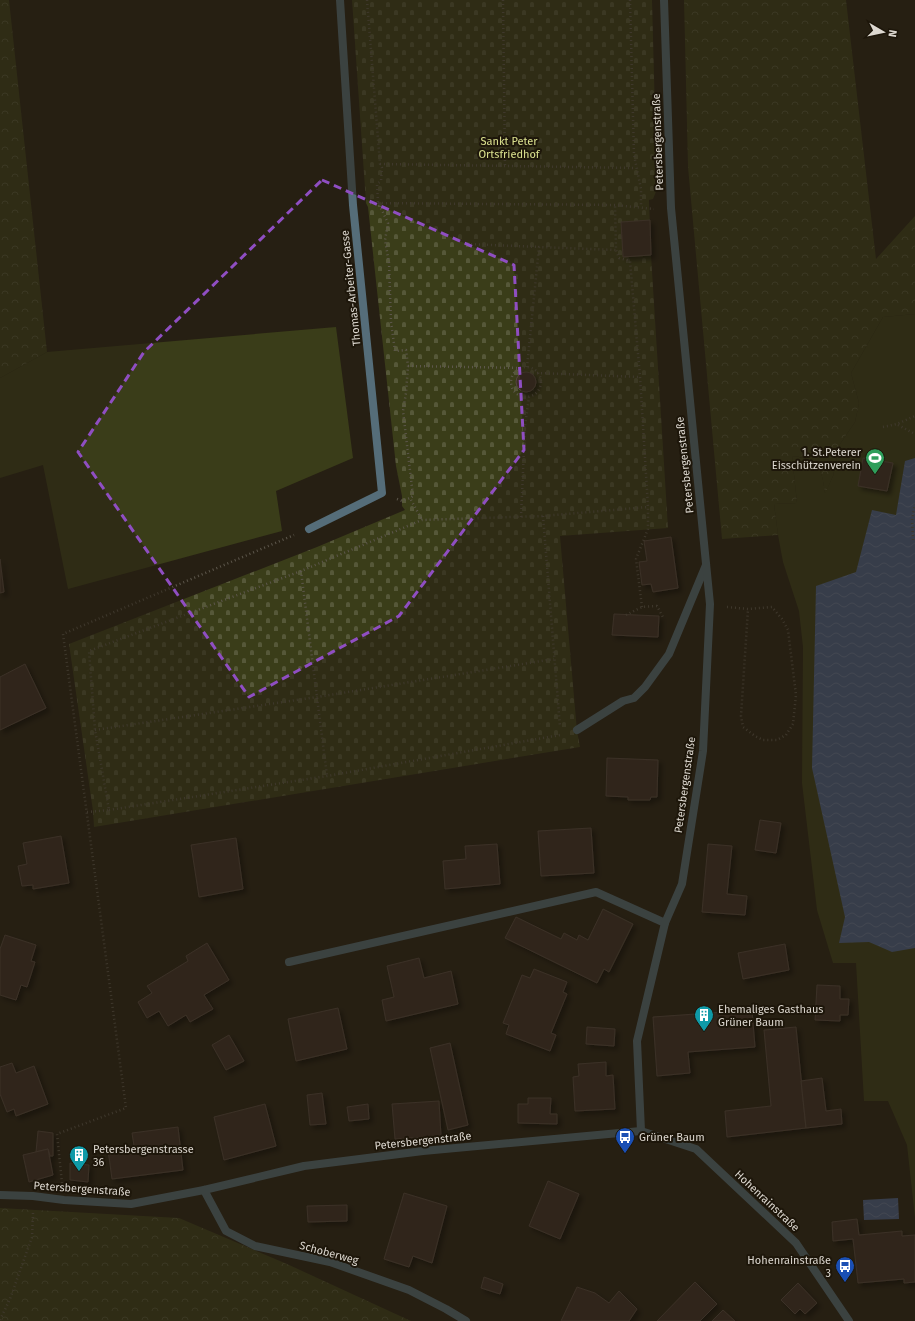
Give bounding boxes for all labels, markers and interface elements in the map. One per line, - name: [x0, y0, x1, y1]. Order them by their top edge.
- north arrow: [863, 12, 903, 52]
- text: N: [885, 29, 899, 38]
- street label: Petersbergenstraße: [650, 93, 666, 191]
- park label: Sankt Peter Ortsfriedhof: [478, 135, 541, 161]
- street label: Thomas-Arbeiter-Gasse: [338, 229, 364, 347]
- street label: Petersbergenstraße: [673, 416, 697, 514]
- place label: 1. St.Peterer Eisschützenverein: [772, 446, 862, 472]
- sports icon: 1. St.Peterer Eisschützenverein: [864, 447, 886, 475]
- street label: Petersbergenstraße: [672, 736, 698, 834]
- place label: Ehemaliges Gasthaus Grüner Baum: [718, 1003, 823, 1029]
- building icon: Ehemaliges Gasthaus Grüner Baum: [693, 1004, 715, 1032]
- bus stop icon: Grüner Baum: [614, 1126, 636, 1154]
- street label: Petersbergenstraße: [374, 1129, 472, 1153]
- place label: Grüner Baum: [639, 1131, 705, 1144]
- place label: Petersbergenstrasse 36: [93, 1143, 194, 1169]
- building icon: Petersbergenstrasse 36: [68, 1144, 90, 1172]
- street label: Hohenrainstraße: [732, 1168, 802, 1234]
- street label: Petersbergenstraße: [33, 1179, 131, 1199]
- street label: Schoberweg: [298, 1239, 360, 1267]
- place label: Hohenrainstraße 3: [747, 1254, 831, 1280]
- bus stop icon: Hohenrainstraße 3: [834, 1255, 856, 1283]

